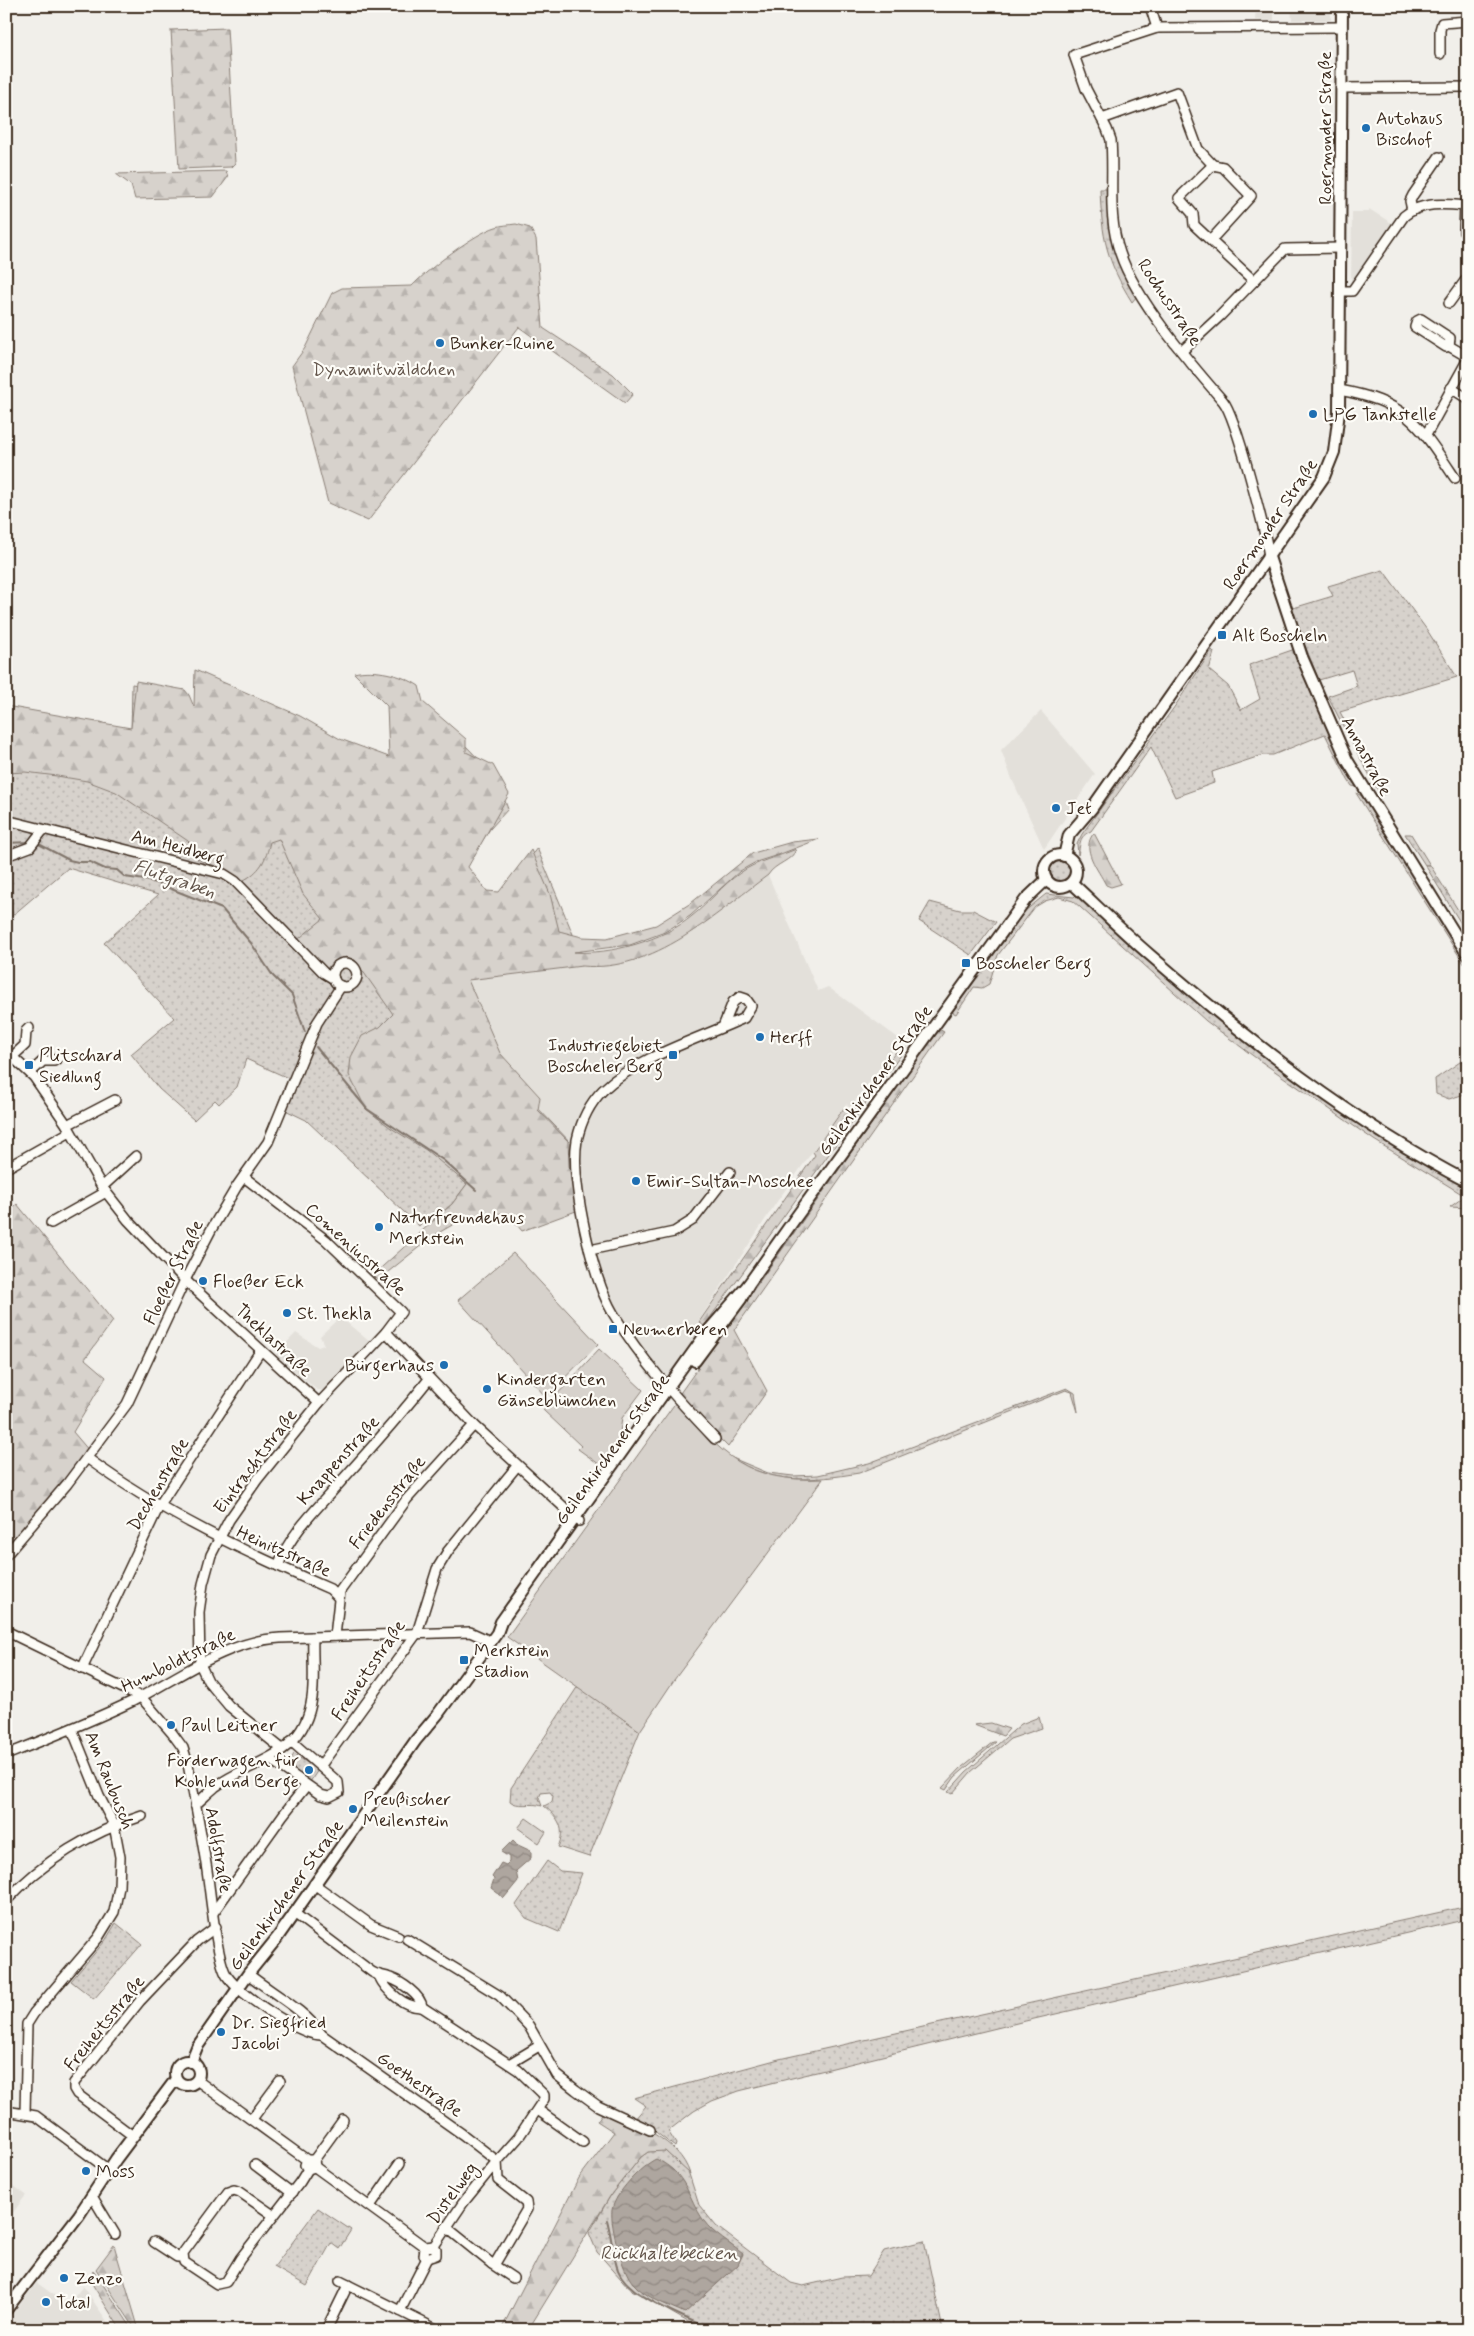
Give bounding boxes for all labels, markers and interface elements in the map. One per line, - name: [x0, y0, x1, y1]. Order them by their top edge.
- street label: Roermonder Straße: [1314, 51, 1338, 205]
- place label: Autohaus Bischof: [1376, 107, 1443, 152]
- marker: Autohaus Bischof: [1360, 122, 1372, 134]
- street label: Rochusstraße: [1131, 254, 1207, 351]
- place label: Bunker-Ruine: [450, 332, 555, 356]
- marker: Bunker-Ruine: [434, 337, 446, 349]
- park label: Dynamitwäldchen: [313, 358, 455, 382]
- place label: LPG Tankstelle: [1323, 403, 1437, 427]
- marker: LPG Tankstelle: [1307, 408, 1319, 420]
- street label: Roermonder Straße: [1218, 454, 1324, 595]
- place label: Alt Boscheln: [1232, 624, 1328, 648]
- marker: Alt Boscheln: [1216, 629, 1228, 641]
- street label: Annastraße: [1335, 712, 1397, 801]
- place label: Jet: [1066, 797, 1092, 821]
- marker: Jet: [1050, 802, 1062, 814]
- street label: Am Heidberg: [128, 824, 227, 874]
- water label: Flutgraben: [130, 854, 219, 905]
- place label: Boscheler Berg: [976, 952, 1091, 978]
- marker: Boscheler Berg: [960, 957, 972, 969]
- street label: Geilenkirchener Straße: [813, 1000, 939, 1161]
- place label: Herff: [770, 1026, 813, 1050]
- marker: Herff: [754, 1031, 766, 1043]
- place label: Industriegebiet Boscheler Berg: [548, 1034, 663, 1081]
- place label: Plitschard Siedlung: [39, 1044, 122, 1091]
- marker: Industriegebiet Boscheler Berg: [667, 1049, 679, 1061]
- marker: Plitschard Siedlung: [23, 1059, 35, 1071]
- place label: Emir-Sultan-Moschee: [646, 1170, 814, 1194]
- marker: Emir-Sultan-Moschee: [630, 1175, 642, 1187]
- street label: Comeniusstraße: [300, 1198, 411, 1302]
- place label: Naturfreundehaus Merkstein: [389, 1206, 524, 1251]
- street label: Floeßer Straße: [138, 1216, 210, 1329]
- marker: Naturfreundehaus Merkstein: [373, 1221, 385, 1233]
- place label: Floeßer Eck: [213, 1270, 304, 1294]
- marker: Floeßer Eck: [197, 1275, 209, 1287]
- street label: Theklastraße: [229, 1299, 317, 1383]
- place label: St. Thekla: [297, 1302, 372, 1326]
- marker: St. Thekla: [281, 1307, 293, 1319]
- place label: Neumerberen: [623, 1318, 727, 1342]
- marker: Neumerberen: [607, 1323, 619, 1335]
- place label: Bürgerhaus: [345, 1354, 434, 1380]
- marker: Bürgerhaus: [438, 1359, 450, 1371]
- place label: Kindergarten Gänseblümchen: [497, 1368, 616, 1413]
- street label: Geilenkirchener Straße: [550, 1369, 676, 1530]
- marker: Kindergarten Gänseblümchen: [481, 1383, 493, 1395]
- street label: Eintrachtstraße: [208, 1404, 303, 1519]
- street label: Knappenstraße: [292, 1411, 385, 1511]
- street label: Dechenstraße: [122, 1433, 195, 1536]
- street label: Friedensstraße: [344, 1451, 432, 1554]
- street label: Heinitzstraße: [232, 1520, 335, 1584]
- street label: Freiheitsstraße: [326, 1615, 411, 1726]
- street label: Humboldtstraße: [117, 1623, 240, 1699]
- place label: Merkstein Stadion: [474, 1639, 549, 1684]
- marker: Merkstein Stadion: [458, 1654, 470, 1666]
- place label: Paul Leitner: [181, 1714, 278, 1738]
- marker: Paul Leitner: [165, 1719, 177, 1731]
- street label: Am Raubusch: [78, 1728, 140, 1833]
- place label: Förderwagen für Kohle und Berge: [167, 1749, 299, 1796]
- marker: Förderwagen für Kohle und Berge: [303, 1764, 315, 1776]
- place label: Preußischer Meilenstein: [363, 1788, 452, 1833]
- marker: Preußischer Meilenstein: [347, 1803, 359, 1815]
- street label: Adolfstraße: [199, 1805, 237, 1895]
- street label: Geilenkirchener Straße: [224, 1815, 350, 1976]
- street label: Freiheitsstraße: [59, 1971, 151, 2077]
- place label: Dr. Siegfried Jacobi: [231, 2011, 326, 2056]
- marker: Dr. Siegfried Jacobi: [215, 2026, 227, 2038]
- street label: Goethestraße: [372, 2046, 467, 2123]
- street label: Distelweg: [422, 2158, 484, 2230]
- place label: Moss: [96, 2160, 135, 2184]
- marker: Moss: [80, 2165, 92, 2177]
- water label: Rückhaltebecken: [600, 2241, 738, 2266]
- place label: Zenzo: [74, 2267, 122, 2291]
- marker: Zenzo: [58, 2272, 70, 2284]
- place label: Total: [56, 2291, 90, 2315]
- marker: Total: [40, 2296, 52, 2308]

